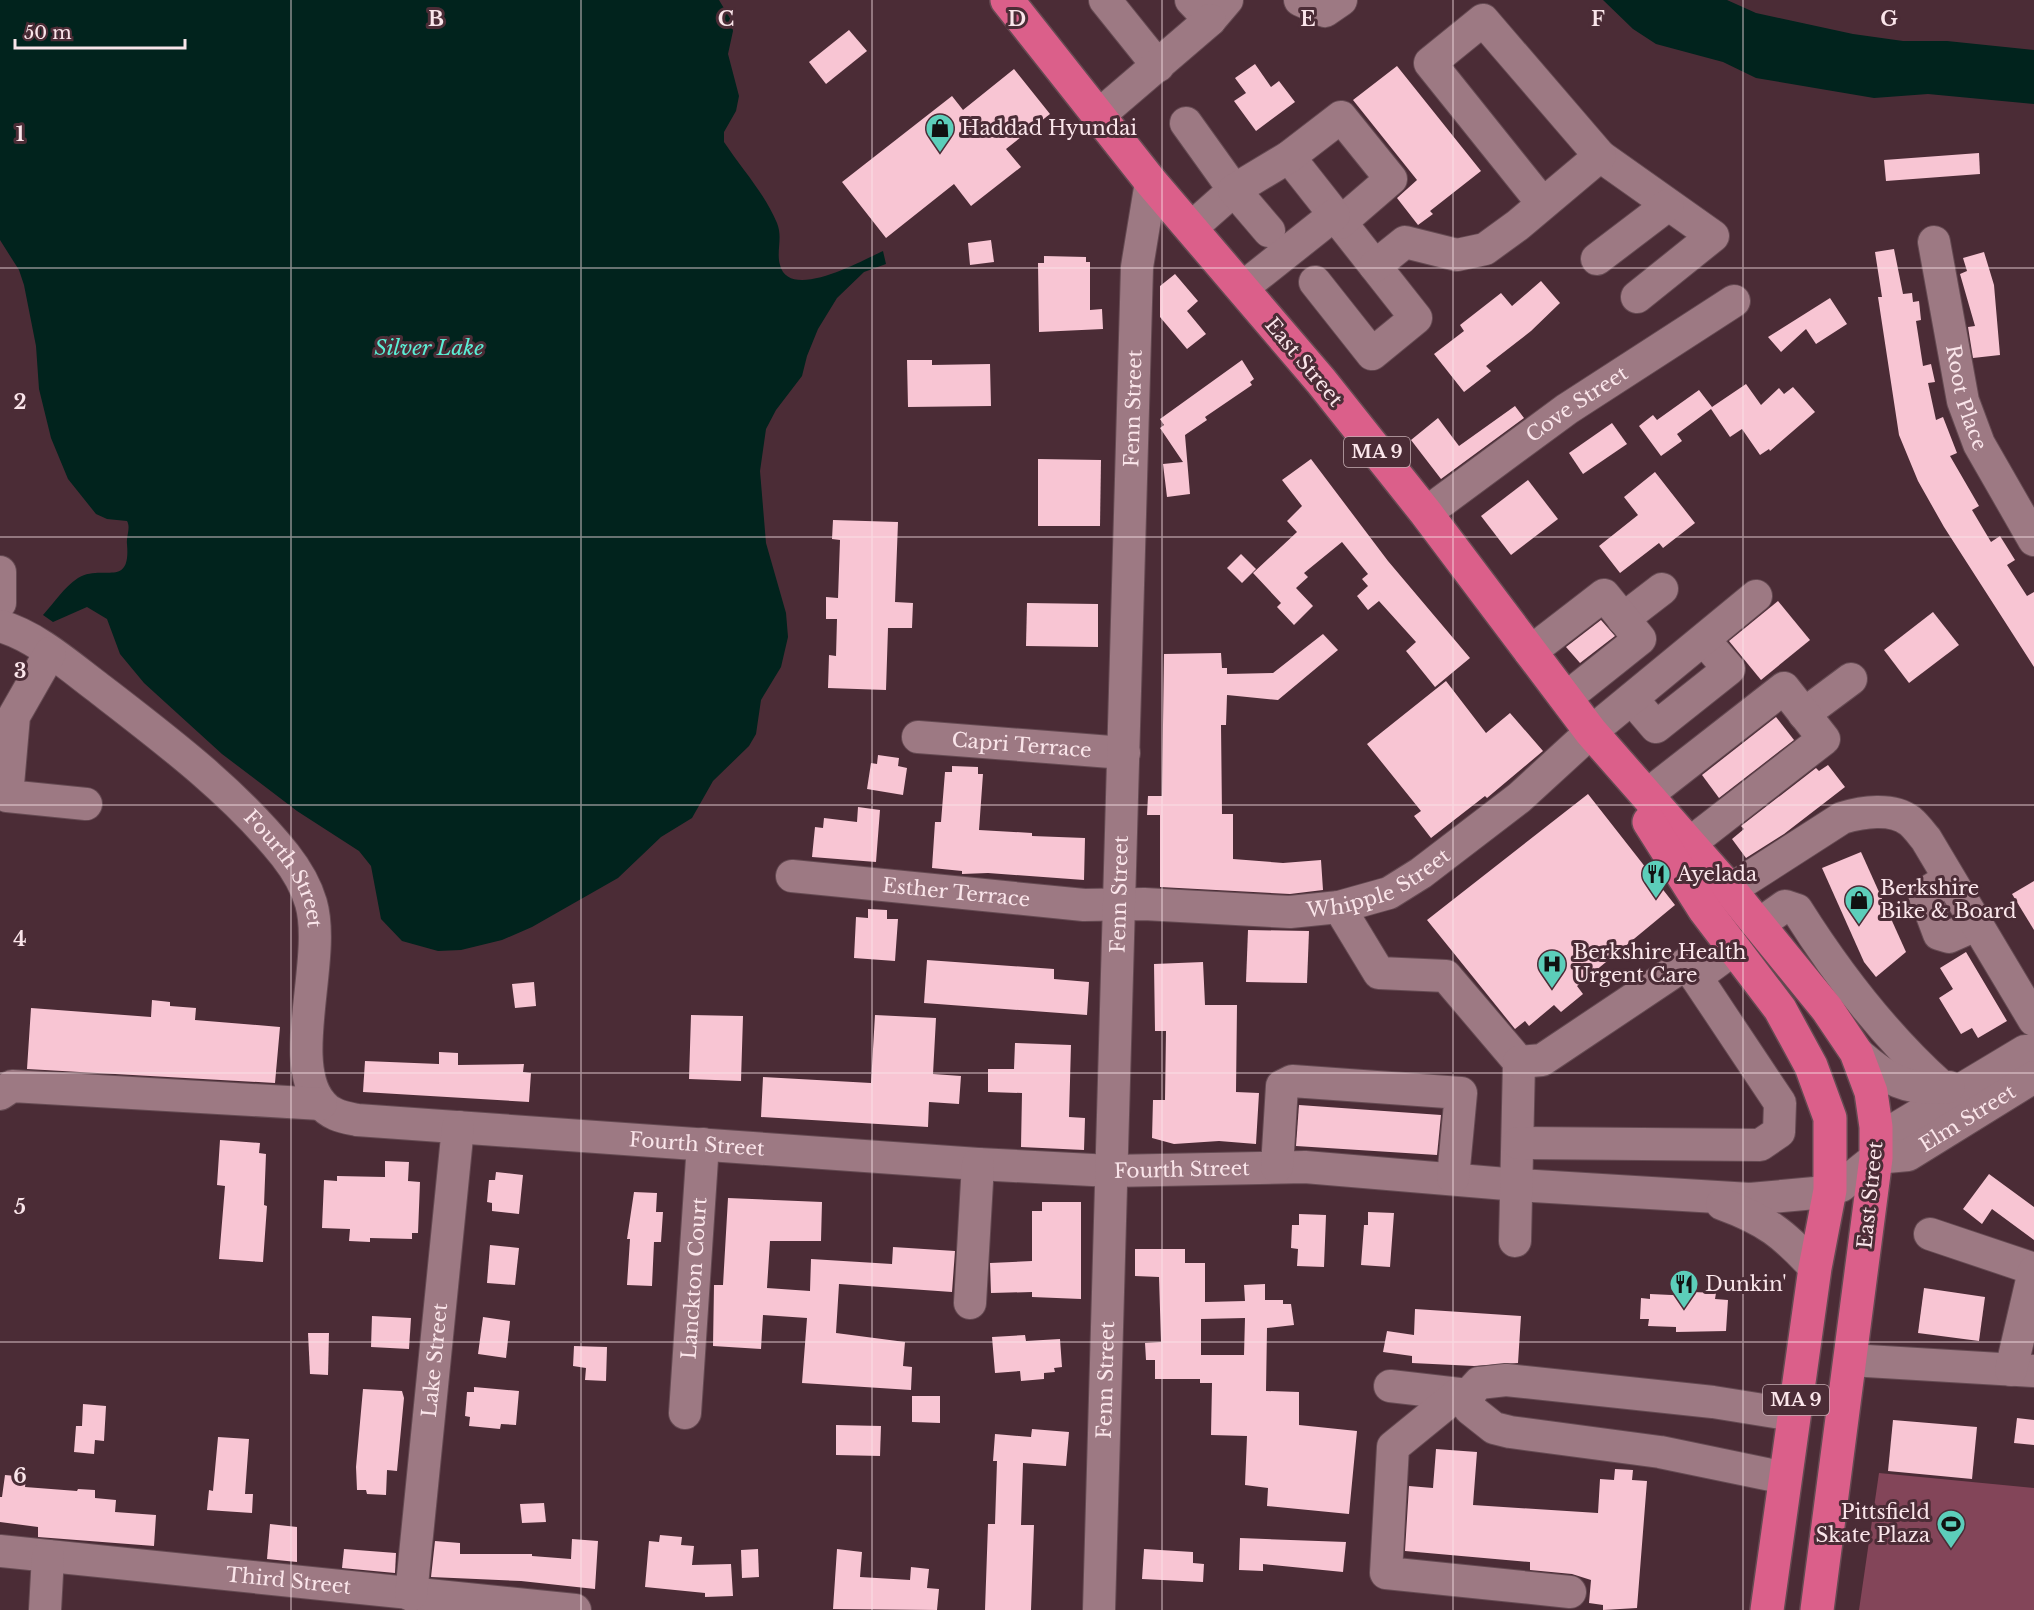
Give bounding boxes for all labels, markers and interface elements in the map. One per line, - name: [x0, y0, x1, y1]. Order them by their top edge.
- text: B: [428, 7, 444, 31]
- text: C: [718, 7, 734, 31]
- text: D: [1008, 7, 1026, 31]
- text: E: [1300, 7, 1316, 31]
- text: F: [1591, 7, 1605, 31]
- text: G: [1880, 7, 1898, 31]
- scale bar: [15, 12, 184, 50]
- text: 50 m: [24, 22, 72, 44]
- shop icon: Haddad Hyundai: [924, 112, 956, 154]
- place label: Haddad Hyundai: [961, 116, 1137, 140]
- text: 1: [16, 122, 25, 146]
- street label: East Street: [1260, 313, 1348, 411]
- water label: Silver Lake: [374, 335, 484, 361]
- street label: Root Place: [1941, 343, 1992, 455]
- street label: Fenn Street: [1119, 349, 1147, 468]
- street label: Cove Street: [1521, 361, 1632, 447]
- text: 2: [13, 390, 27, 414]
- road number: MA 9: [1344, 437, 1410, 467]
- text: 3: [14, 659, 26, 683]
- street label: Capri Terrace: [951, 728, 1092, 762]
- street label: Fourth Street: [239, 805, 327, 929]
- street label: Fenn Street: [1106, 835, 1133, 953]
- street label: Whipple Street: [1304, 843, 1455, 922]
- restaurant icon: Ayelada: [1640, 858, 1672, 900]
- place label: Ayelada: [1676, 862, 1758, 886]
- street label: Esther Terrace: [881, 873, 1031, 912]
- place label: Berkshire Bike & Board: [1880, 876, 2017, 923]
- shop icon: Berkshire Bike & Board: [1843, 884, 1875, 926]
- text: 4: [13, 927, 27, 951]
- place label: Berkshire Health Urgent Care: [1573, 940, 1746, 987]
- hospital icon: Berkshire Health Urgent Care: [1536, 948, 1568, 990]
- street label: Elm Street: [1915, 1079, 2020, 1157]
- street label: Fourth Street: [628, 1127, 766, 1161]
- street label: East Street: [1852, 1140, 1888, 1250]
- street label: Fourth Street: [1114, 1156, 1250, 1183]
- text: 5: [14, 1195, 26, 1219]
- street label: Lanckton Court: [677, 1196, 711, 1360]
- restaurant icon: Dunkin': [1668, 1268, 1700, 1310]
- place label: Dunkin': [1705, 1272, 1787, 1296]
- street label: Lake Street: [417, 1302, 452, 1418]
- street label: Fenn Street: [1092, 1321, 1119, 1439]
- road number: MA 9: [1763, 1385, 1829, 1415]
- text: 6: [13, 1464, 27, 1488]
- place label: Pittsfield Skate Plaza: [1815, 1500, 1931, 1547]
- sports icon: Pittsfield Skate Plaza: [1935, 1508, 1967, 1550]
- street label: Third Street: [225, 1562, 353, 1599]

